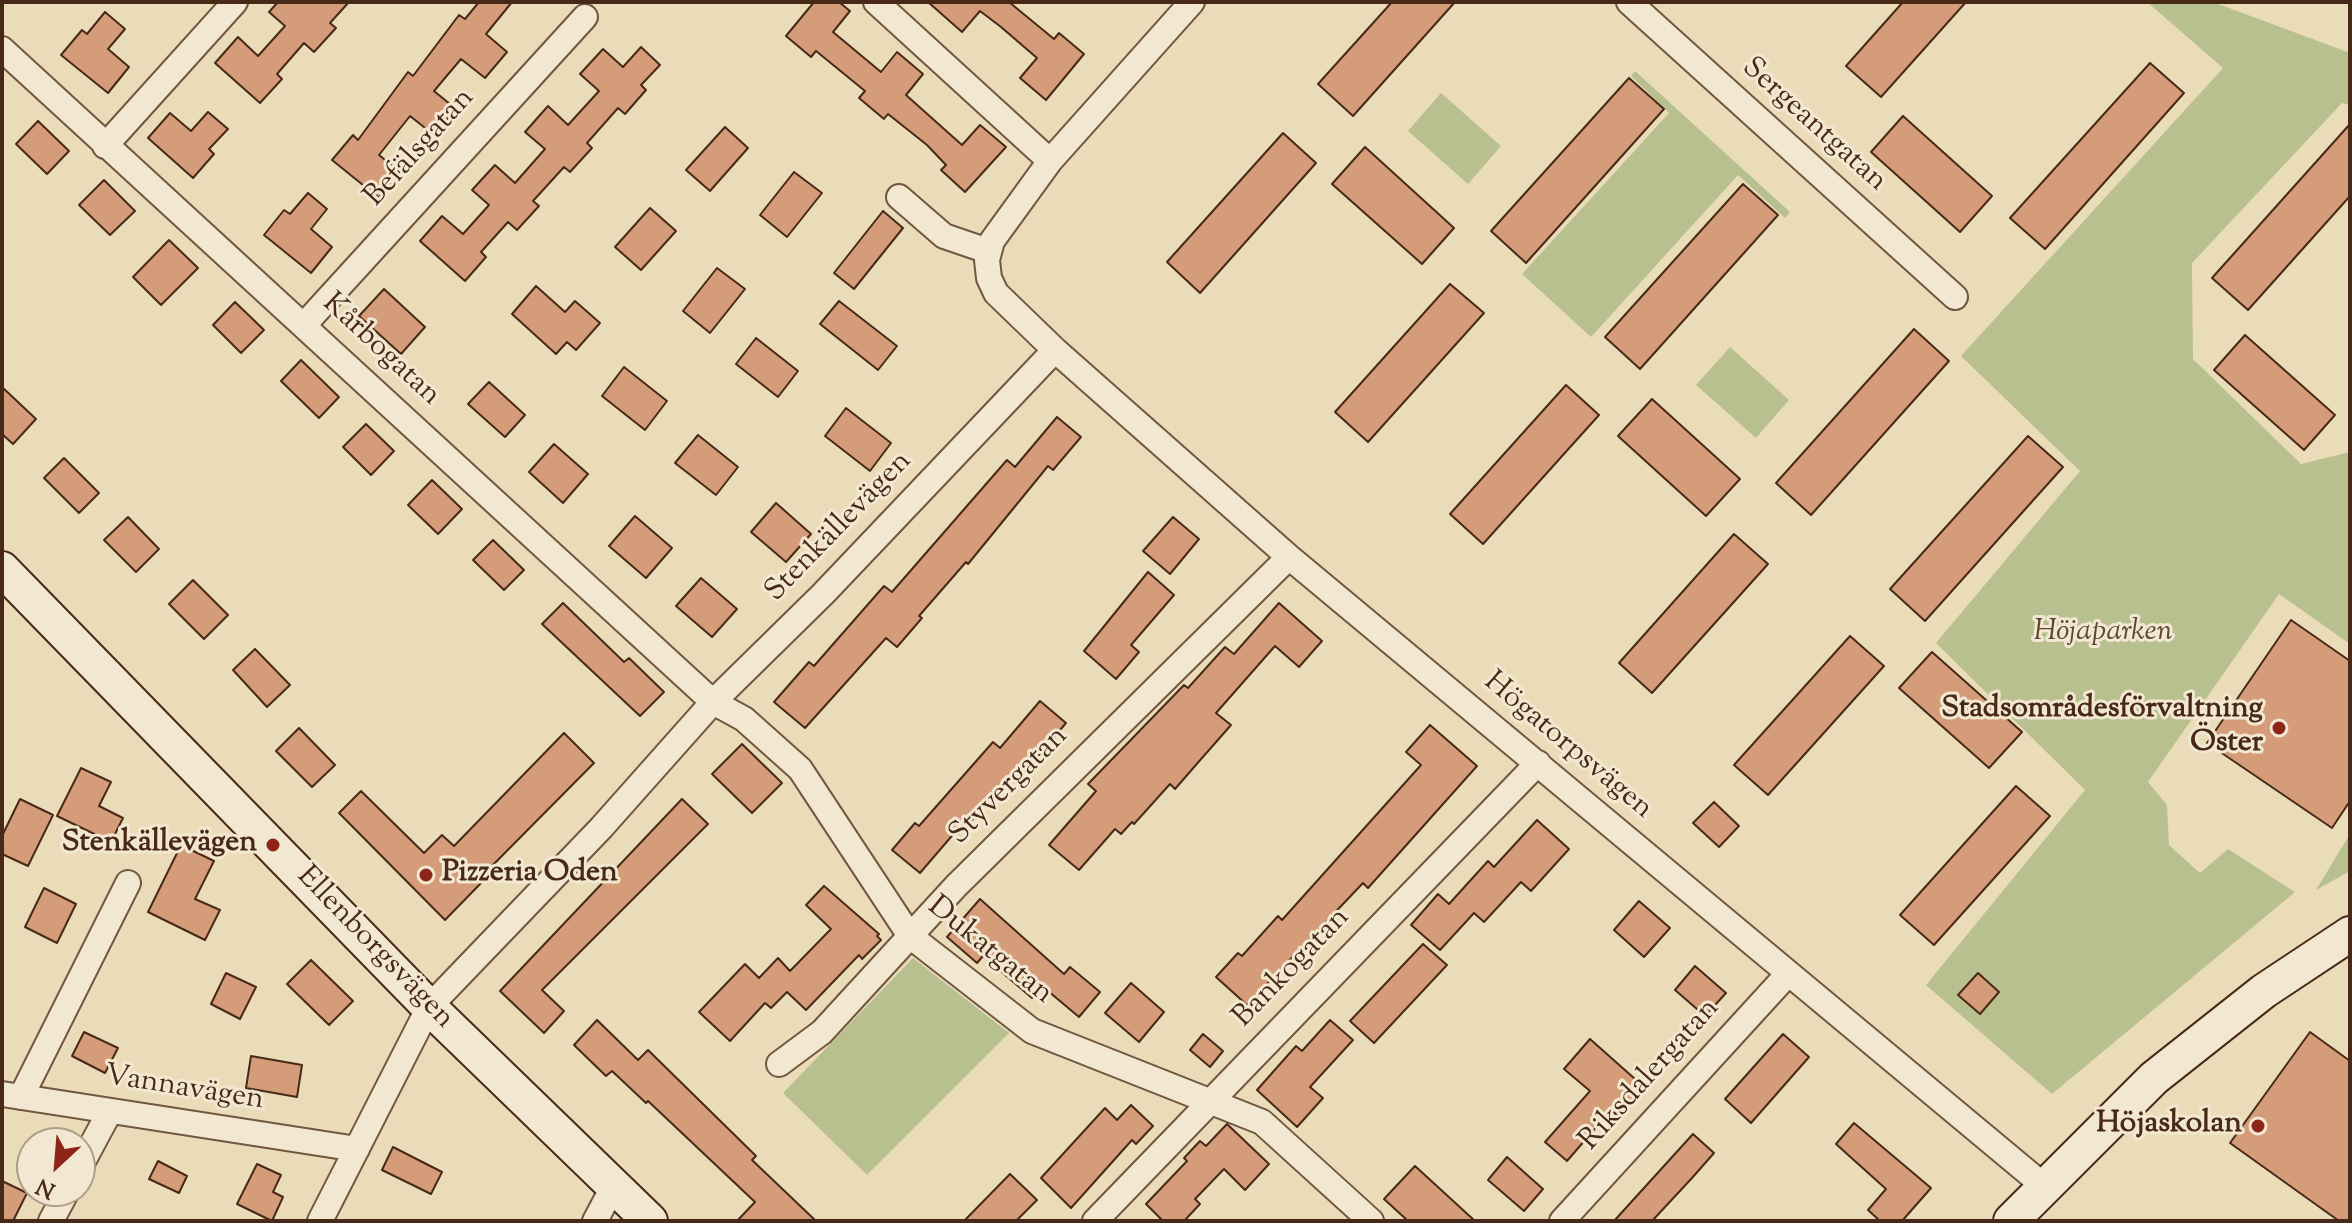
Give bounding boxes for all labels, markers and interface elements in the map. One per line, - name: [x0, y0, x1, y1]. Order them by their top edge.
- street label: Sergeantgatan: [1733, 51, 1893, 201]
- street label: Befälsgatan: [358, 82, 484, 216]
- street label: Kårbogatan: [313, 287, 447, 415]
- street label: Stenkällevägen: [759, 445, 921, 611]
- park label: Höjaparken: [2034, 616, 2172, 652]
- street label: Högatorpsvägen: [1475, 666, 1659, 828]
- place label: Stadsområdesförvaltning Öster: [1941, 693, 2263, 764]
- marker: Stadsområdesförvaltning Öster: [2270, 719, 2288, 737]
- street label: Styvergatan: [943, 720, 1077, 854]
- place label: Stenkällevägen: [62, 827, 257, 863]
- marker: Stenkällevägen: [264, 836, 282, 854]
- place label: Pizzeria Oden: [442, 857, 618, 893]
- street label: Ellenborgsvägen: [287, 860, 461, 1038]
- marker: Pizzeria Oden: [417, 866, 435, 884]
- street label: Dukatgatan: [919, 890, 1059, 1014]
- street label: Bankogatan: [1227, 902, 1359, 1036]
- street label: Riksdalergatan: [1573, 993, 1729, 1159]
- street label: Vannavägen: [102, 1060, 266, 1120]
- place label: Höjaskolan: [2096, 1108, 2242, 1144]
- marker: Höjaskolan: [2249, 1117, 2267, 1135]
- north arrow: [16, 1127, 96, 1207]
- text: N: [31, 1169, 61, 1205]

